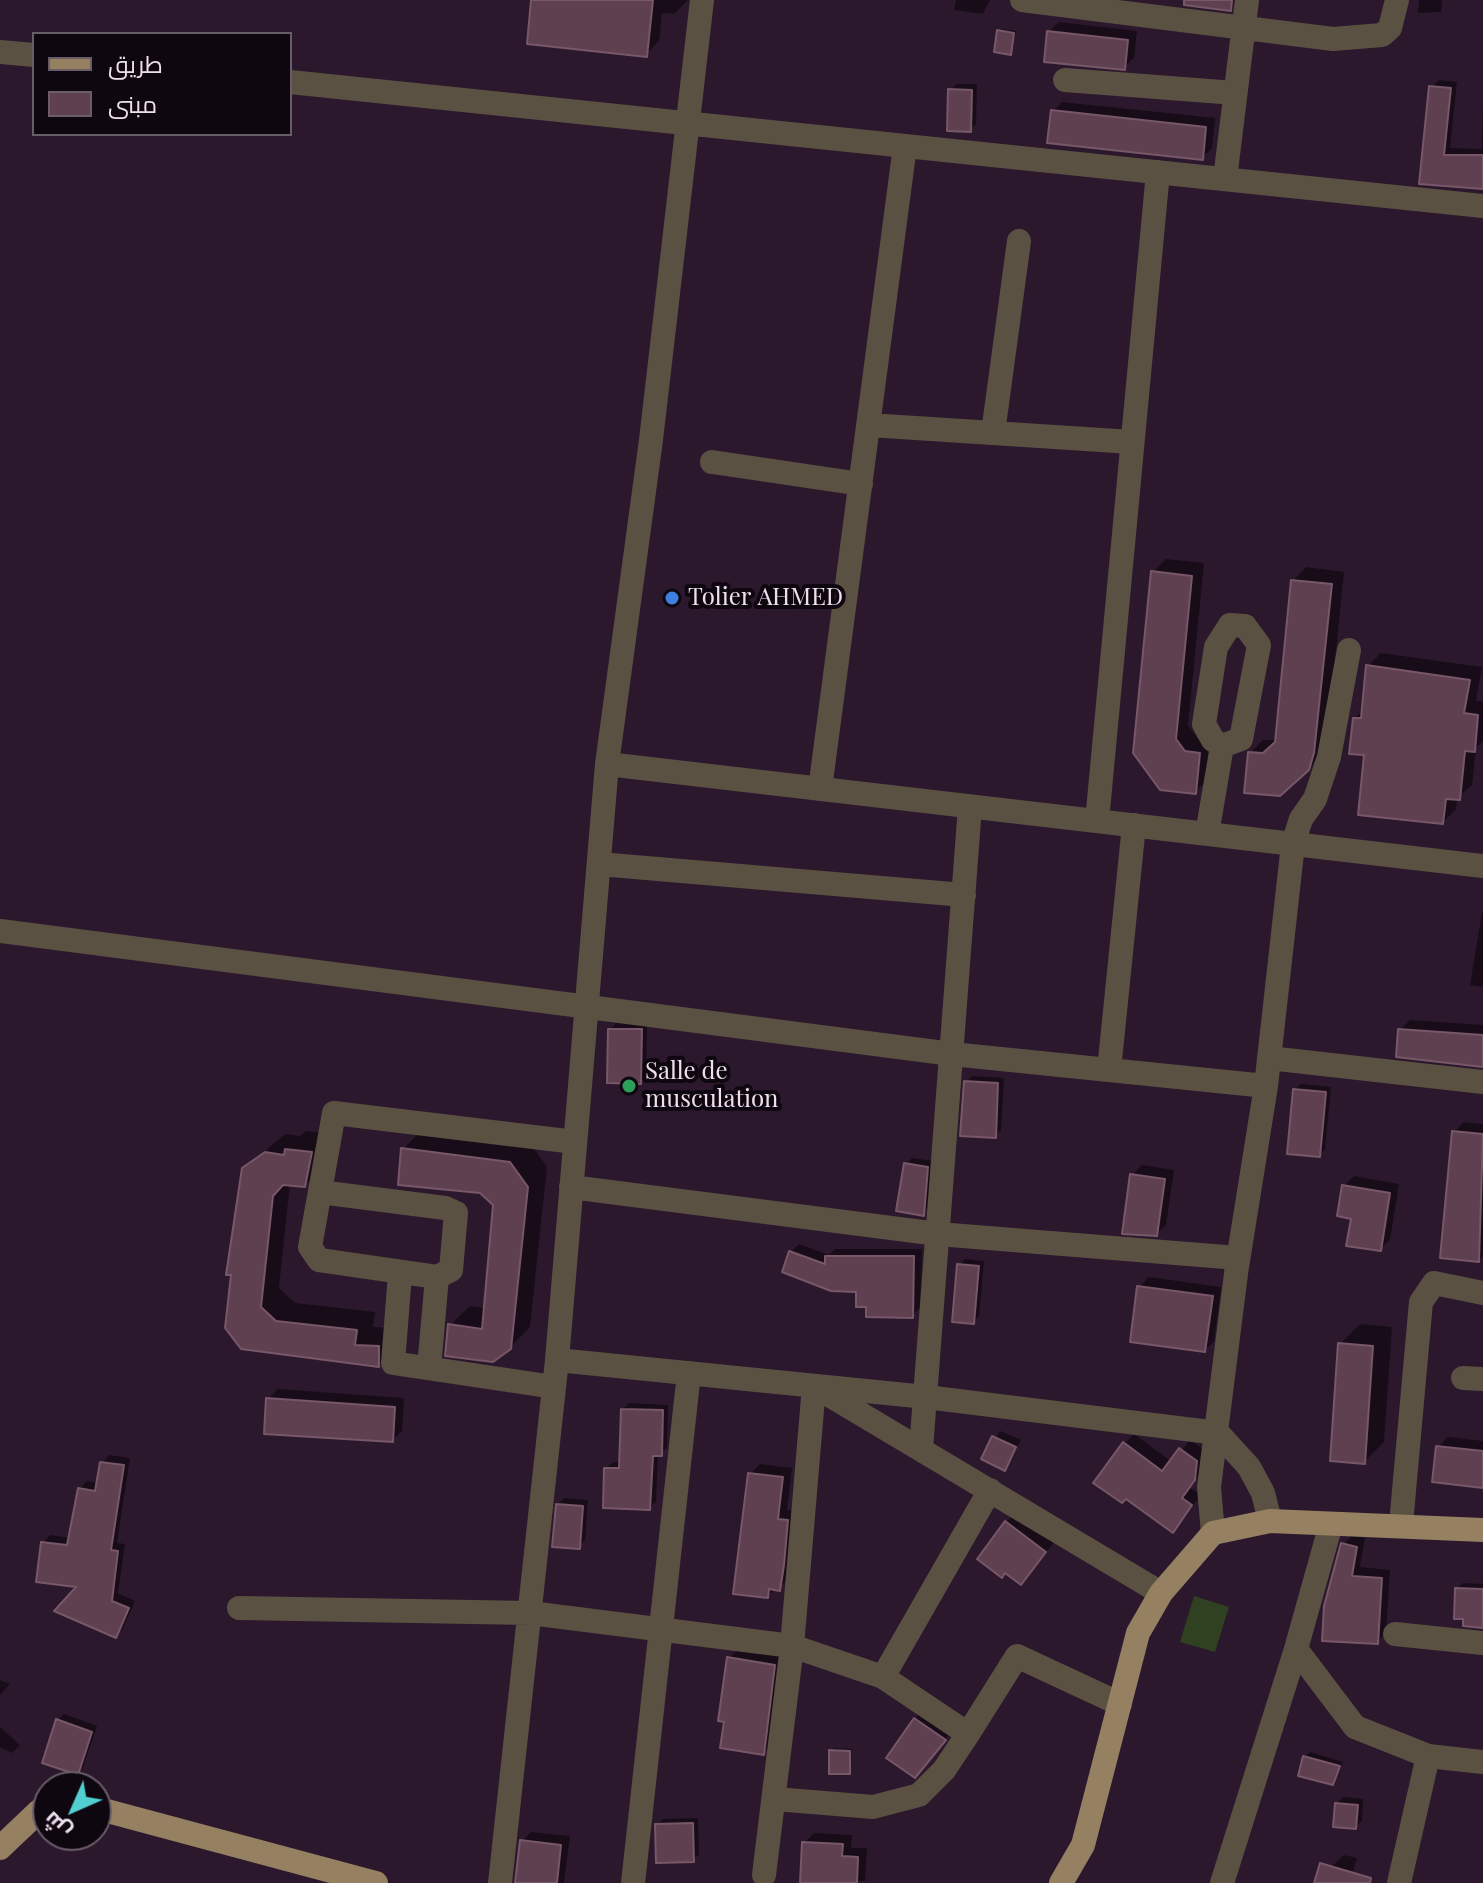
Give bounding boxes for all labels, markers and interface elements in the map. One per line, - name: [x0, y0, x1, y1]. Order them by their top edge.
- legend: [32, 32, 292, 136]
- text: طريق: [108, 47, 163, 79]
- text: مبنى: [108, 87, 157, 119]
- place label: Tolier AHMED: [688, 584, 843, 612]
- marker: Tolier AHMED: [663, 589, 681, 607]
- place label: Salle de musculation: [645, 1058, 778, 1114]
- marker: Salle de musculation: [620, 1077, 638, 1095]
- north arrow: [32, 1771, 112, 1851]
- text: ش: [36, 1806, 77, 1847]

